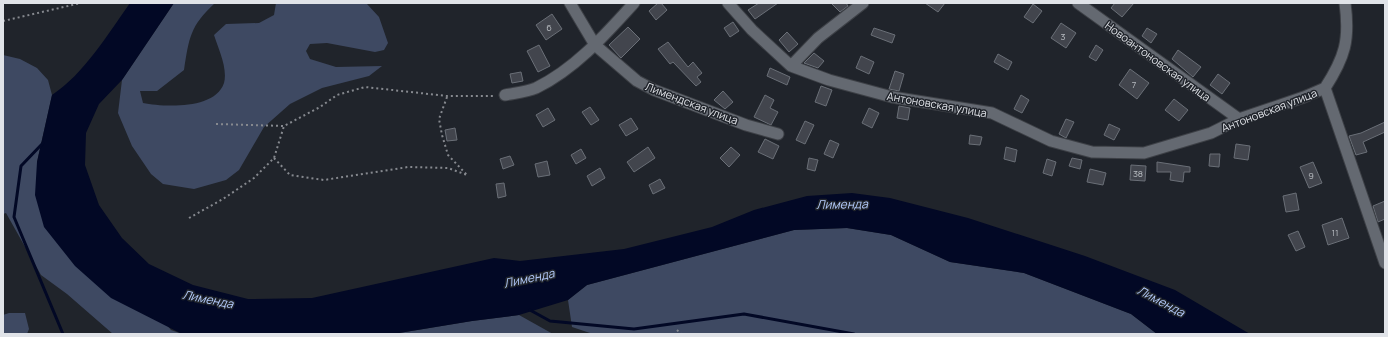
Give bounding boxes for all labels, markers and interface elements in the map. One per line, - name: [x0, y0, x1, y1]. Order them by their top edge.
- street label: Новоантоновская улица: [1102, 18, 1214, 104]
- house number: 6: [546, 21, 552, 34]
- house number: 3: [1061, 30, 1066, 43]
- street label: Лимендская улица: [644, 78, 740, 128]
- house number: 7: [1132, 78, 1137, 91]
- street label: Антоновская улица: [1219, 85, 1319, 135]
- street label: Антоновская улица: [886, 88, 988, 120]
- house number: 38: [1133, 167, 1143, 180]
- house number: 9: [1308, 169, 1314, 182]
- water label: Лименда: [816, 195, 869, 213]
- house number: 11: [1331, 226, 1339, 239]
- water label: Лименда: [502, 264, 557, 292]
- water label: Лименда: [1134, 281, 1189, 321]
- water label: Лименда: [181, 286, 236, 313]

